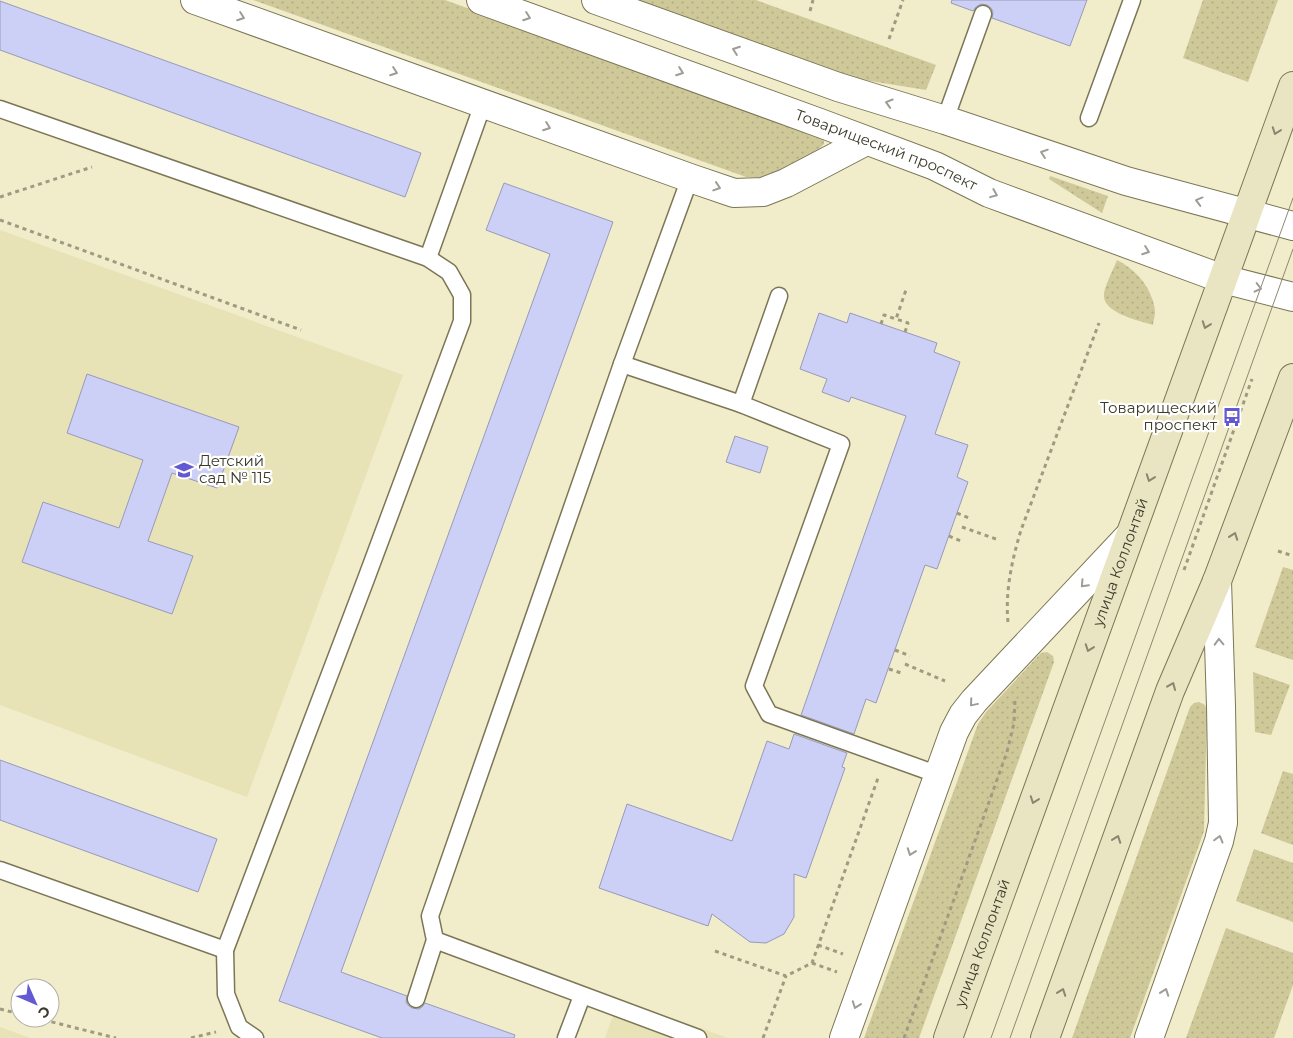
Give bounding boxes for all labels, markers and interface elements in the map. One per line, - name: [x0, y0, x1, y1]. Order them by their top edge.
- one-way arrow: [236, 11, 245, 21]
- one-way arrow: [522, 11, 531, 21]
- one-way arrow: [732, 46, 740, 56]
- one-way arrow: [389, 66, 398, 76]
- one-way arrow: [675, 66, 684, 76]
- one-way arrow: [886, 99, 894, 109]
- street label: Товарищеский проспект: [793, 105, 981, 195]
- one-way arrow: [542, 121, 551, 131]
- one-way arrow: [1272, 127, 1282, 135]
- one-way arrow: [1040, 149, 1048, 159]
- one-way arrow: [712, 181, 720, 191]
- one-way arrow: [989, 188, 998, 198]
- one-way arrow: [1196, 196, 1204, 206]
- one-way arrow: [1142, 245, 1150, 255]
- one-way arrow: [1253, 282, 1262, 293]
- one-way arrow: [1202, 320, 1212, 329]
- place label: Товарищеский проспект: [1100, 398, 1218, 434]
- bus stop icon: Товарищеский проспект: [1221, 406, 1243, 428]
- place label: Детский сад № 115: [199, 451, 271, 487]
- school or university icon: Детский сад № 115: [173, 459, 195, 481]
- one-way arrow: [1146, 473, 1156, 482]
- street label: улица Коллонтай: [1088, 495, 1152, 630]
- one-way arrow: [1228, 532, 1238, 541]
- one-way arrow: [1081, 578, 1090, 587]
- one-way arrow: [1214, 638, 1224, 646]
- one-way arrow: [1085, 643, 1095, 651]
- one-way arrow: [1166, 683, 1176, 691]
- one-way arrow: [970, 697, 979, 706]
- one-way arrow: [1030, 796, 1040, 804]
- one-way arrow: [1213, 834, 1224, 843]
- one-way arrow: [1111, 835, 1121, 844]
- one-way arrow: [907, 847, 917, 856]
- street label: улица Коллонтай: [950, 876, 1014, 1011]
- north arrow: [10, 978, 60, 1028]
- one-way arrow: [1056, 988, 1066, 997]
- one-way arrow: [1160, 988, 1170, 997]
- one-way arrow: [852, 1000, 862, 1009]
- text: С: [34, 1002, 54, 1022]

